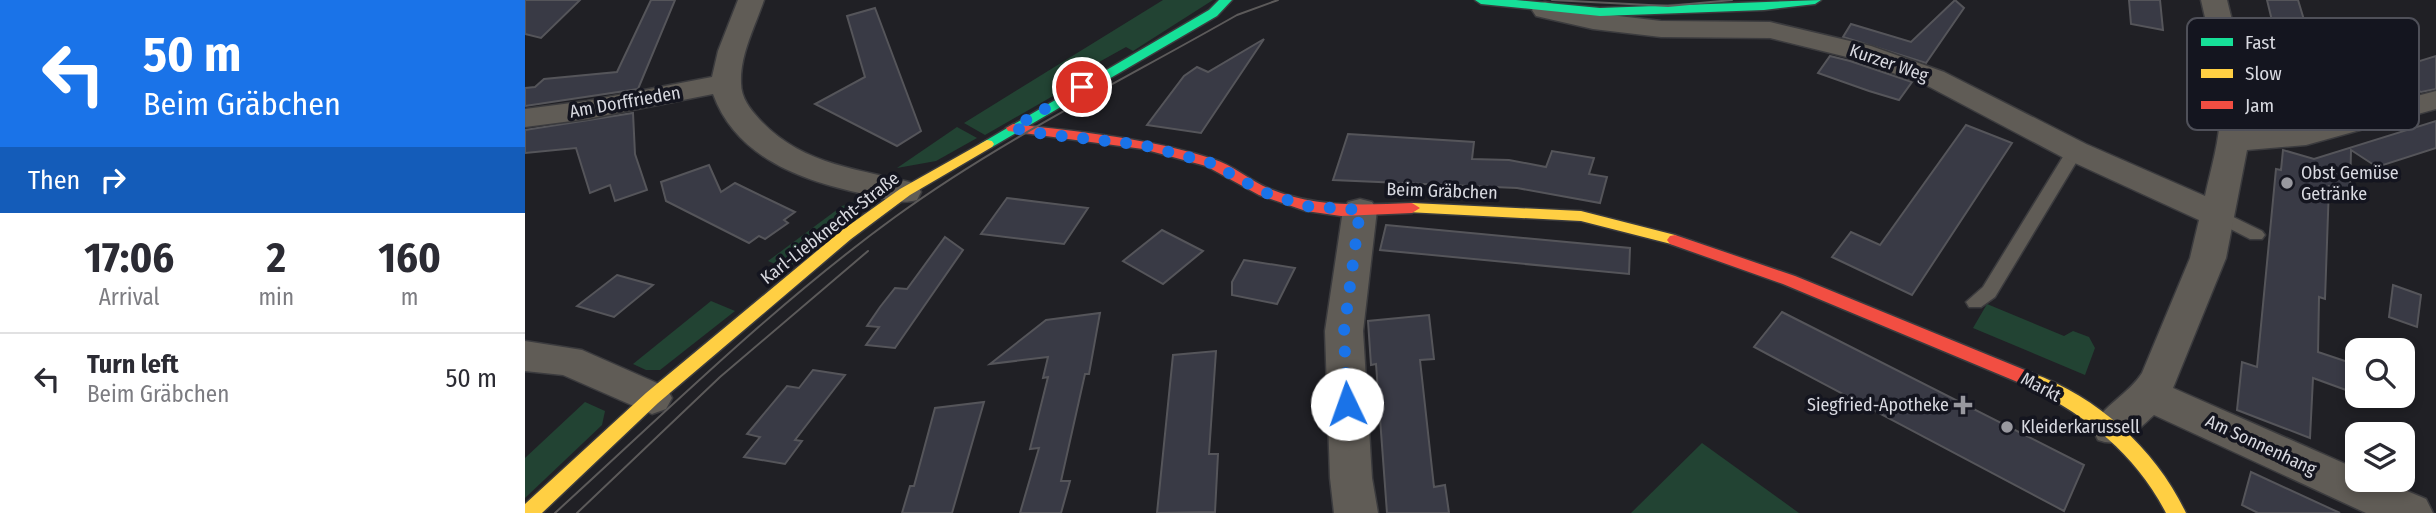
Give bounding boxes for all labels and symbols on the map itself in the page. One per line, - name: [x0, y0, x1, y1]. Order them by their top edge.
- legend: [2187, 18, 2419, 130]
- text: Fast: [2245, 31, 2276, 54]
- street label: Kurzer Weg: [1847, 39, 1932, 87]
- pin: [1052, 57, 1112, 117]
- text: Slow: [2245, 62, 2282, 85]
- street label: Am Dorffrieden: [568, 81, 682, 123]
- text: Jam: [2245, 94, 2274, 117]
- place label: Obst Gemüse Getränke: [2301, 162, 2399, 205]
- street label: Karl-Liebknecht-Straße: [756, 167, 904, 289]
- marker: Obst Gemüse Getränke: [2279, 175, 2295, 191]
- street label: Beim Gräbchen: [1386, 178, 1498, 204]
- position arrow: [1310, 367, 1384, 441]
- street label: Markt: [2017, 367, 2065, 407]
- place label: Siegfried-Apotheke: [1807, 394, 1949, 416]
- marker: Siegfried-Apotheke: [1955, 397, 1971, 413]
- street label: Am Sonnenhang: [2202, 410, 2320, 480]
- place label: Kleiderkarussell: [2021, 416, 2140, 438]
- marker: Kleiderkarussell: [1999, 419, 2015, 435]

